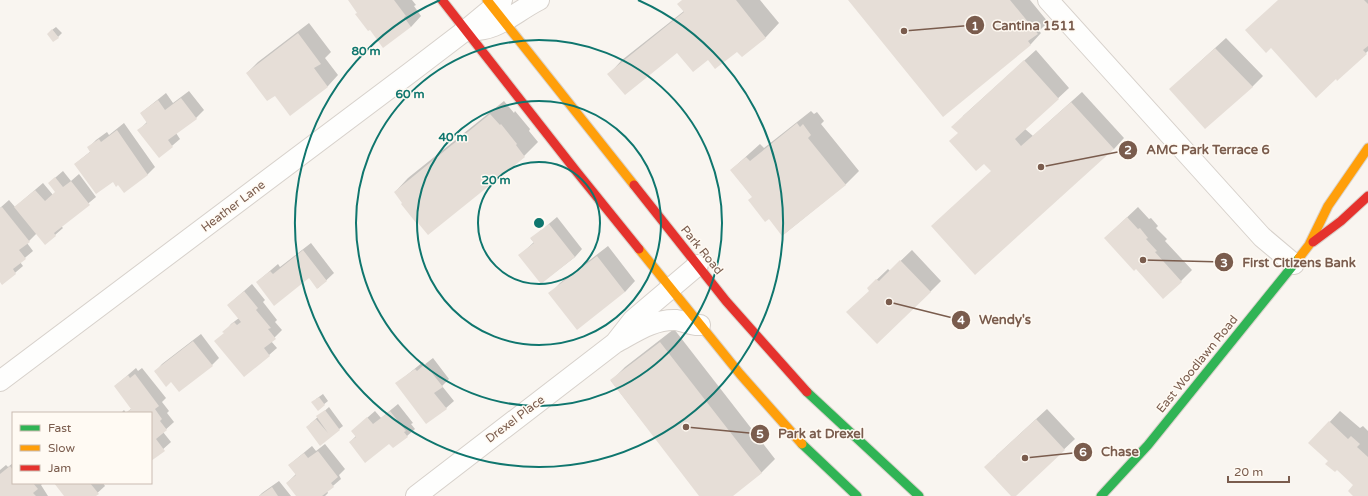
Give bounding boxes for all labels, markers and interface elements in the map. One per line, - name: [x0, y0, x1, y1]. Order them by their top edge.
- callout: Cantina 1511: [965, 13, 1084, 38]
- text: Cantina 1511: [992, 18, 1076, 34]
- text: 1: [971, 19, 979, 33]
- text: 80 m: [351, 44, 381, 58]
- text: 60 m: [395, 87, 425, 101]
- text: 40 m: [438, 130, 468, 144]
- callout: AMC Park Terrace 6: [1118, 137, 1277, 162]
- text: AMC Park Terrace 6: [1146, 142, 1270, 158]
- text: 2: [1124, 143, 1132, 157]
- text: 20 m: [481, 173, 511, 187]
- street label: Heather Lane: [198, 177, 268, 235]
- centre of rings: [532, 216, 546, 230]
- street label: Park Road: [678, 223, 726, 277]
- callout: First Citizens Bank: [1214, 250, 1364, 275]
- text: First Citizens Bank: [1242, 255, 1356, 271]
- text: 3: [1220, 256, 1228, 270]
- callout: Wendy's: [951, 307, 1039, 332]
- text: Wendy's: [979, 312, 1031, 328]
- street label: East Woodlawn Road: [1153, 312, 1241, 416]
- text: 4: [957, 313, 965, 327]
- street label: Drexel Place: [483, 392, 547, 446]
- legend: [12, 412, 152, 484]
- text: Fast: [48, 421, 72, 435]
- callout: Park at Drexel: [750, 421, 872, 446]
- text: Park at Drexel: [778, 426, 864, 442]
- text: 5: [756, 427, 764, 441]
- callout: Chase: [1073, 439, 1147, 464]
- text: Slow: [48, 441, 75, 455]
- text: Chase: [1101, 444, 1140, 460]
- text: 6: [1079, 445, 1087, 459]
- scale bar: [1228, 458, 1289, 484]
- text: Jam: [48, 461, 71, 475]
- text: 20 m: [1234, 465, 1263, 479]

